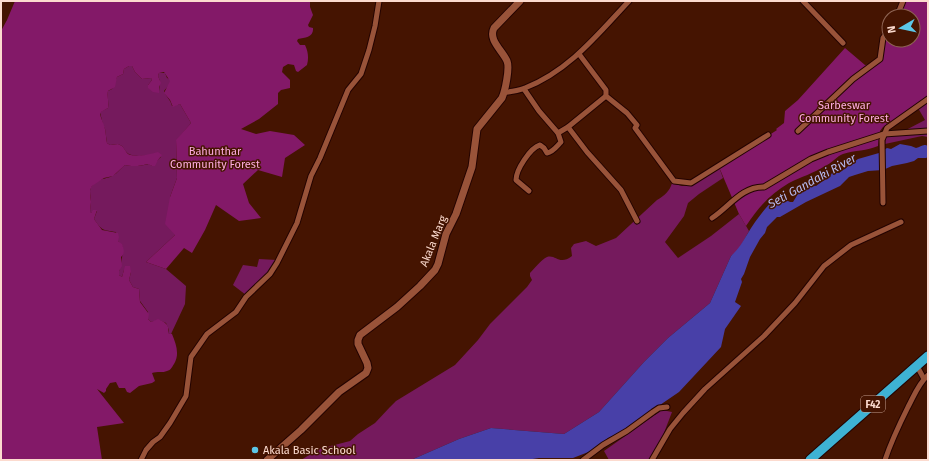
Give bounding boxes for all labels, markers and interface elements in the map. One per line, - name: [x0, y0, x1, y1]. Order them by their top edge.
- north arrow: [881, 8, 921, 48]
- text: N: [885, 25, 899, 34]
- park label: Sarbeswar Community Forest: [799, 99, 889, 125]
- park label: Bahunthar Community Forest: [170, 145, 260, 171]
- water label: Seti Gandaki River: [765, 151, 859, 212]
- street label: Akala Marg: [417, 213, 450, 269]
- road number: F42: [861, 396, 885, 412]
- place label: Akala Basic School: [263, 444, 355, 457]
- marker: Akala Basic School: [250, 445, 260, 455]

